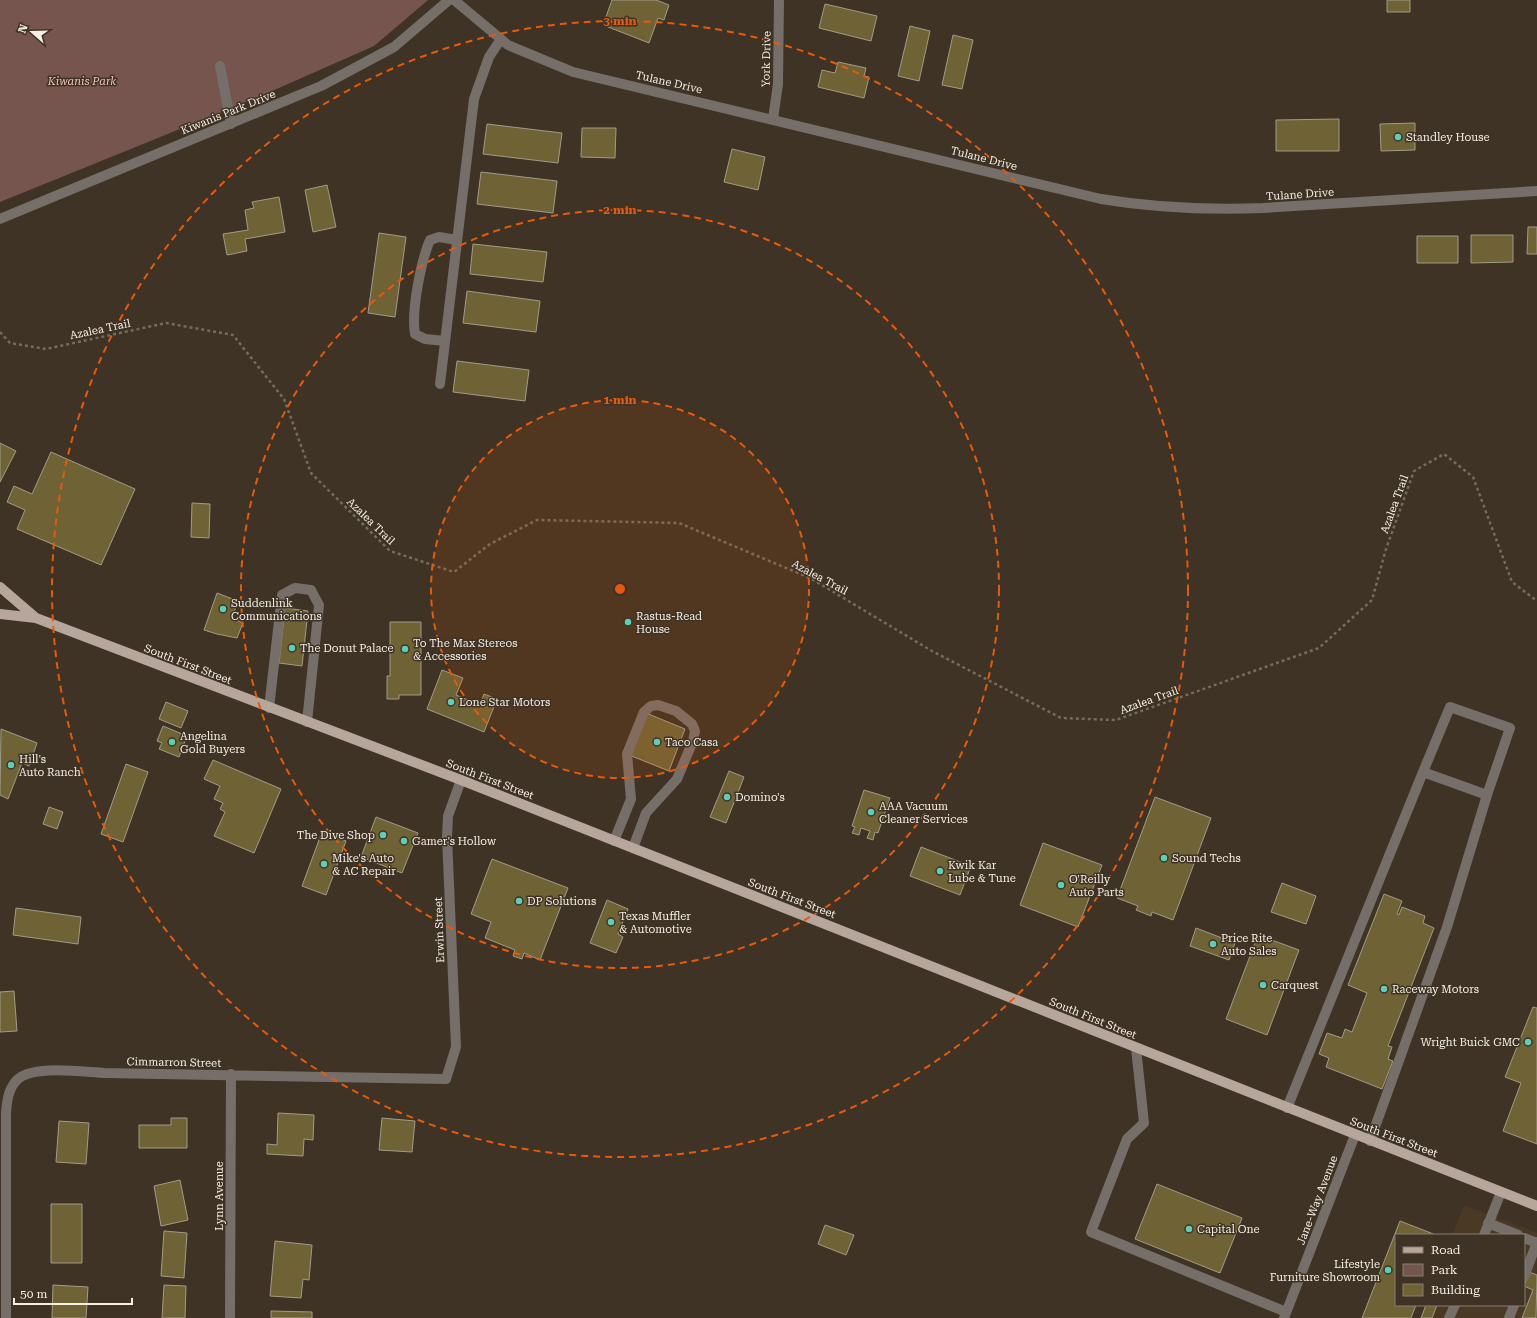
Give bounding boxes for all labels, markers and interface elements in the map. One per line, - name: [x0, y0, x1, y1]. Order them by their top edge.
- north arrow: [12, 12, 52, 52]
- text: 3 min: [603, 14, 637, 28]
- text: N: [16, 22, 31, 35]
- street label: York Drive: [760, 31, 773, 87]
- street label: Tulane Drive: [634, 68, 704, 96]
- park label: Kiwanis Park: [47, 75, 116, 88]
- street label: Kiwanis Park Drive: [179, 88, 277, 137]
- place label: Standley House: [1406, 131, 1489, 144]
- marker: Standley House: [1393, 132, 1403, 142]
- street label: Tulane Drive: [949, 144, 1019, 173]
- street label: Tulane Drive: [1266, 186, 1334, 203]
- text: 2 min: [603, 203, 637, 217]
- street label: Azalea Trail: [69, 317, 132, 342]
- text: 1 min: [603, 393, 637, 407]
- street label: Azalea Trail: [1378, 472, 1411, 535]
- street label: Azalea Trail: [344, 495, 398, 548]
- street label: Azalea Trail: [790, 557, 851, 598]
- centre of rings: [613, 582, 627, 596]
- place label: Suddenlink Communications: [231, 597, 322, 623]
- marker: Suddenlink Communications: [218, 604, 228, 614]
- place label: Rastus-Read House: [636, 610, 702, 636]
- marker: Rastus-Read House: [623, 617, 633, 627]
- place label: To The Max Stereos & Accessories: [413, 637, 517, 663]
- street label: South First Street: [142, 642, 234, 687]
- place label: The Donut Palace: [300, 642, 394, 655]
- marker: The Donut Palace: [287, 643, 297, 653]
- marker: To The Max Stereos & Accessories: [400, 644, 410, 654]
- street label: Azalea Trail: [1118, 684, 1181, 717]
- place label: Lone Star Motors: [459, 696, 550, 709]
- marker: Lone Star Motors: [446, 697, 456, 707]
- place label: Angelina Gold Buyers: [180, 730, 245, 756]
- place label: Taco Casa: [665, 736, 718, 749]
- marker: Angelina Gold Buyers: [167, 737, 177, 747]
- marker: Taco Casa: [652, 737, 662, 747]
- place label: Hill's Auto Ranch: [19, 753, 81, 779]
- street label: South First Street: [444, 757, 536, 802]
- marker: Hill's Auto Ranch: [6, 760, 16, 770]
- place label: Domino's: [735, 791, 785, 804]
- marker: Domino's: [722, 792, 732, 802]
- place label: AAA Vacuum Cleaner Services: [879, 800, 968, 826]
- marker: AAA Vacuum Cleaner Services: [866, 807, 876, 817]
- place label: The Dive Shop: [297, 829, 375, 842]
- marker: The Dive Shop: [378, 830, 388, 840]
- place label: Gamer's Hollow: [412, 835, 497, 848]
- marker: Gamer's Hollow: [399, 836, 409, 846]
- place label: Mike's Auto & AC Repair: [332, 852, 396, 878]
- place label: Sound Techs: [1172, 852, 1241, 865]
- marker: Sound Techs: [1159, 853, 1169, 863]
- marker: Mike's Auto & AC Repair: [319, 859, 329, 869]
- place label: Kwik Kar Lube & Tune: [948, 859, 1016, 885]
- marker: Kwik Kar Lube & Tune: [935, 866, 945, 876]
- place label: O'Reilly Auto Parts: [1069, 873, 1124, 899]
- street label: South First Street: [746, 876, 838, 921]
- marker: O'Reilly Auto Parts: [1056, 880, 1066, 890]
- place label: DP Solutions: [527, 895, 596, 908]
- marker: DP Solutions: [514, 896, 524, 906]
- street label: Erwin Street: [432, 897, 447, 963]
- place label: Texas Muffler & Automotive: [619, 910, 692, 936]
- marker: Texas Muffler & Automotive: [606, 917, 616, 927]
- place label: Price Rite Auto Sales: [1221, 932, 1277, 958]
- marker: Price Rite Auto Sales: [1208, 939, 1218, 949]
- place label: Carquest: [1271, 979, 1319, 992]
- marker: Carquest: [1258, 980, 1268, 990]
- place label: Raceway Motors: [1392, 983, 1479, 996]
- marker: Raceway Motors: [1379, 984, 1389, 994]
- street label: South First Street: [1047, 995, 1138, 1042]
- place label: Wright Buick GMC: [1420, 1036, 1520, 1049]
- marker: Wright Buick GMC: [1523, 1037, 1533, 1047]
- street label: Cimmarron Street: [127, 1055, 221, 1070]
- street label: South First Street: [1348, 1115, 1440, 1160]
- street label: Jane-Way Avenue: [1294, 1154, 1340, 1247]
- street label: Lynn Avenue: [213, 1161, 226, 1231]
- place label: Capital One: [1197, 1223, 1260, 1236]
- marker: Capital One: [1184, 1224, 1194, 1234]
- legend: [1395, 1234, 1525, 1306]
- text: Road: [1431, 1243, 1461, 1257]
- place label: Lifestyle Furniture Showroom: [1270, 1258, 1380, 1284]
- text: Park: [1431, 1263, 1458, 1277]
- marker: Lifestyle Furniture Showroom: [1383, 1265, 1393, 1275]
- scale bar: [14, 1280, 132, 1306]
- text: Building: [1431, 1283, 1480, 1297]
- text: 50 m: [20, 1287, 47, 1301]

